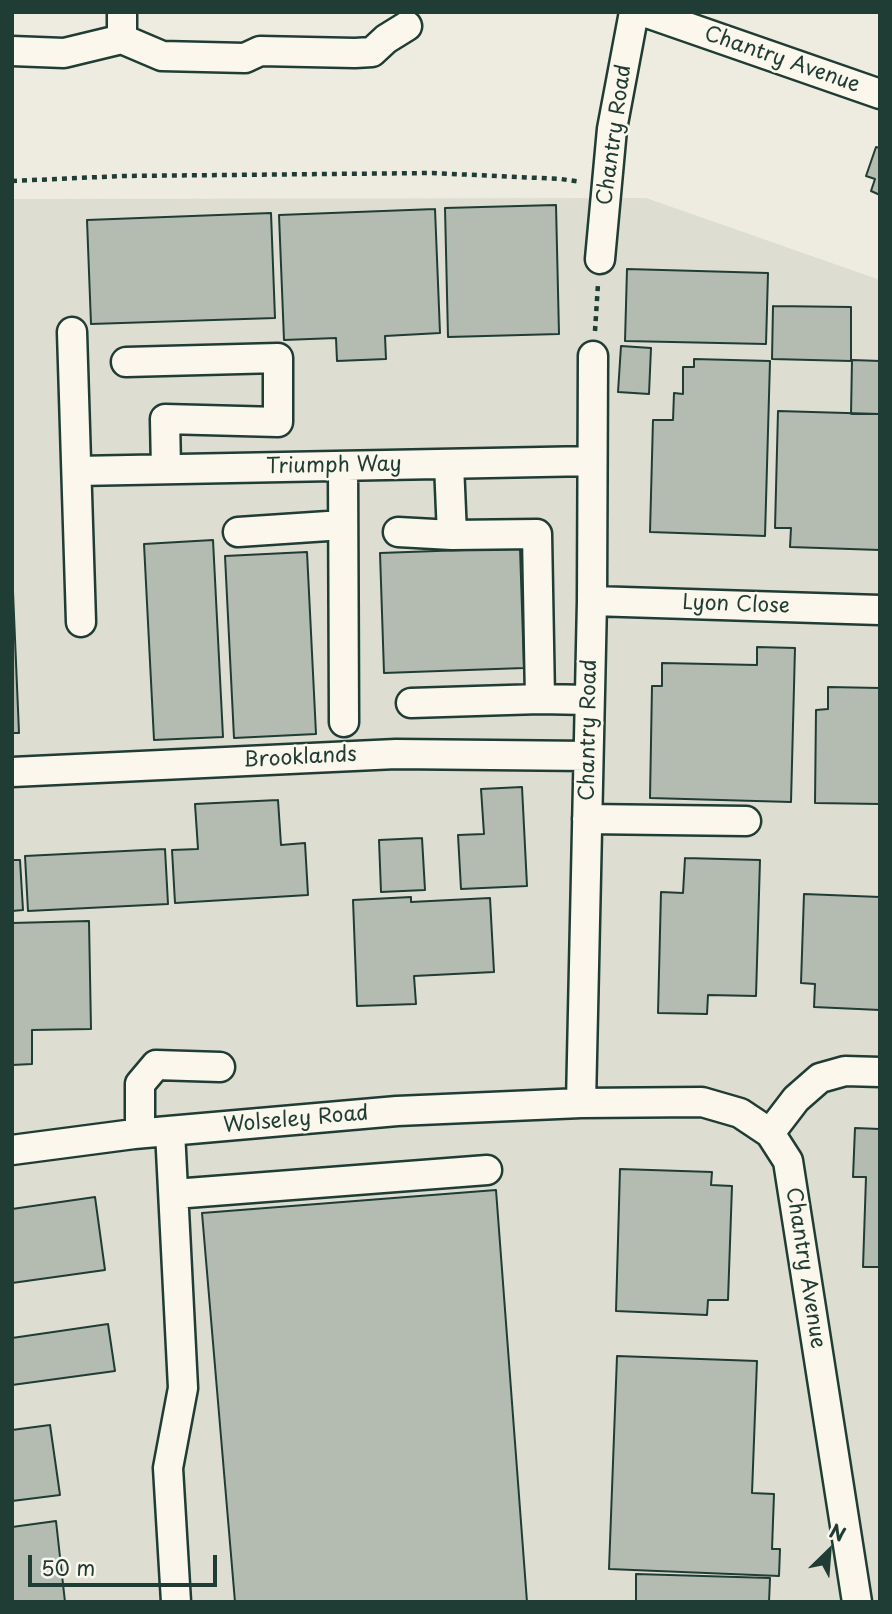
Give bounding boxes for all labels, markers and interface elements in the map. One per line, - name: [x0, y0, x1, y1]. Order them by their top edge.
- street label: Chantry Avenue: [701, 22, 863, 98]
- street label: Chantry Road: [593, 63, 637, 207]
- street label: Triumph Way: [266, 452, 402, 480]
- street label: Lyon Close: [682, 591, 790, 619]
- street label: Chantry Road: [575, 659, 603, 801]
- street label: Brooklands: [243, 742, 357, 774]
- street label: Wolseley Road: [222, 1101, 370, 1139]
- street label: Chantry Avenue: [780, 1186, 830, 1350]
- north arrow: [794, 1516, 864, 1586]
- text: N: [825, 1516, 851, 1548]
- scale bar: [32, 1540, 220, 1584]
- text: 50 m: [41, 1551, 95, 1583]

